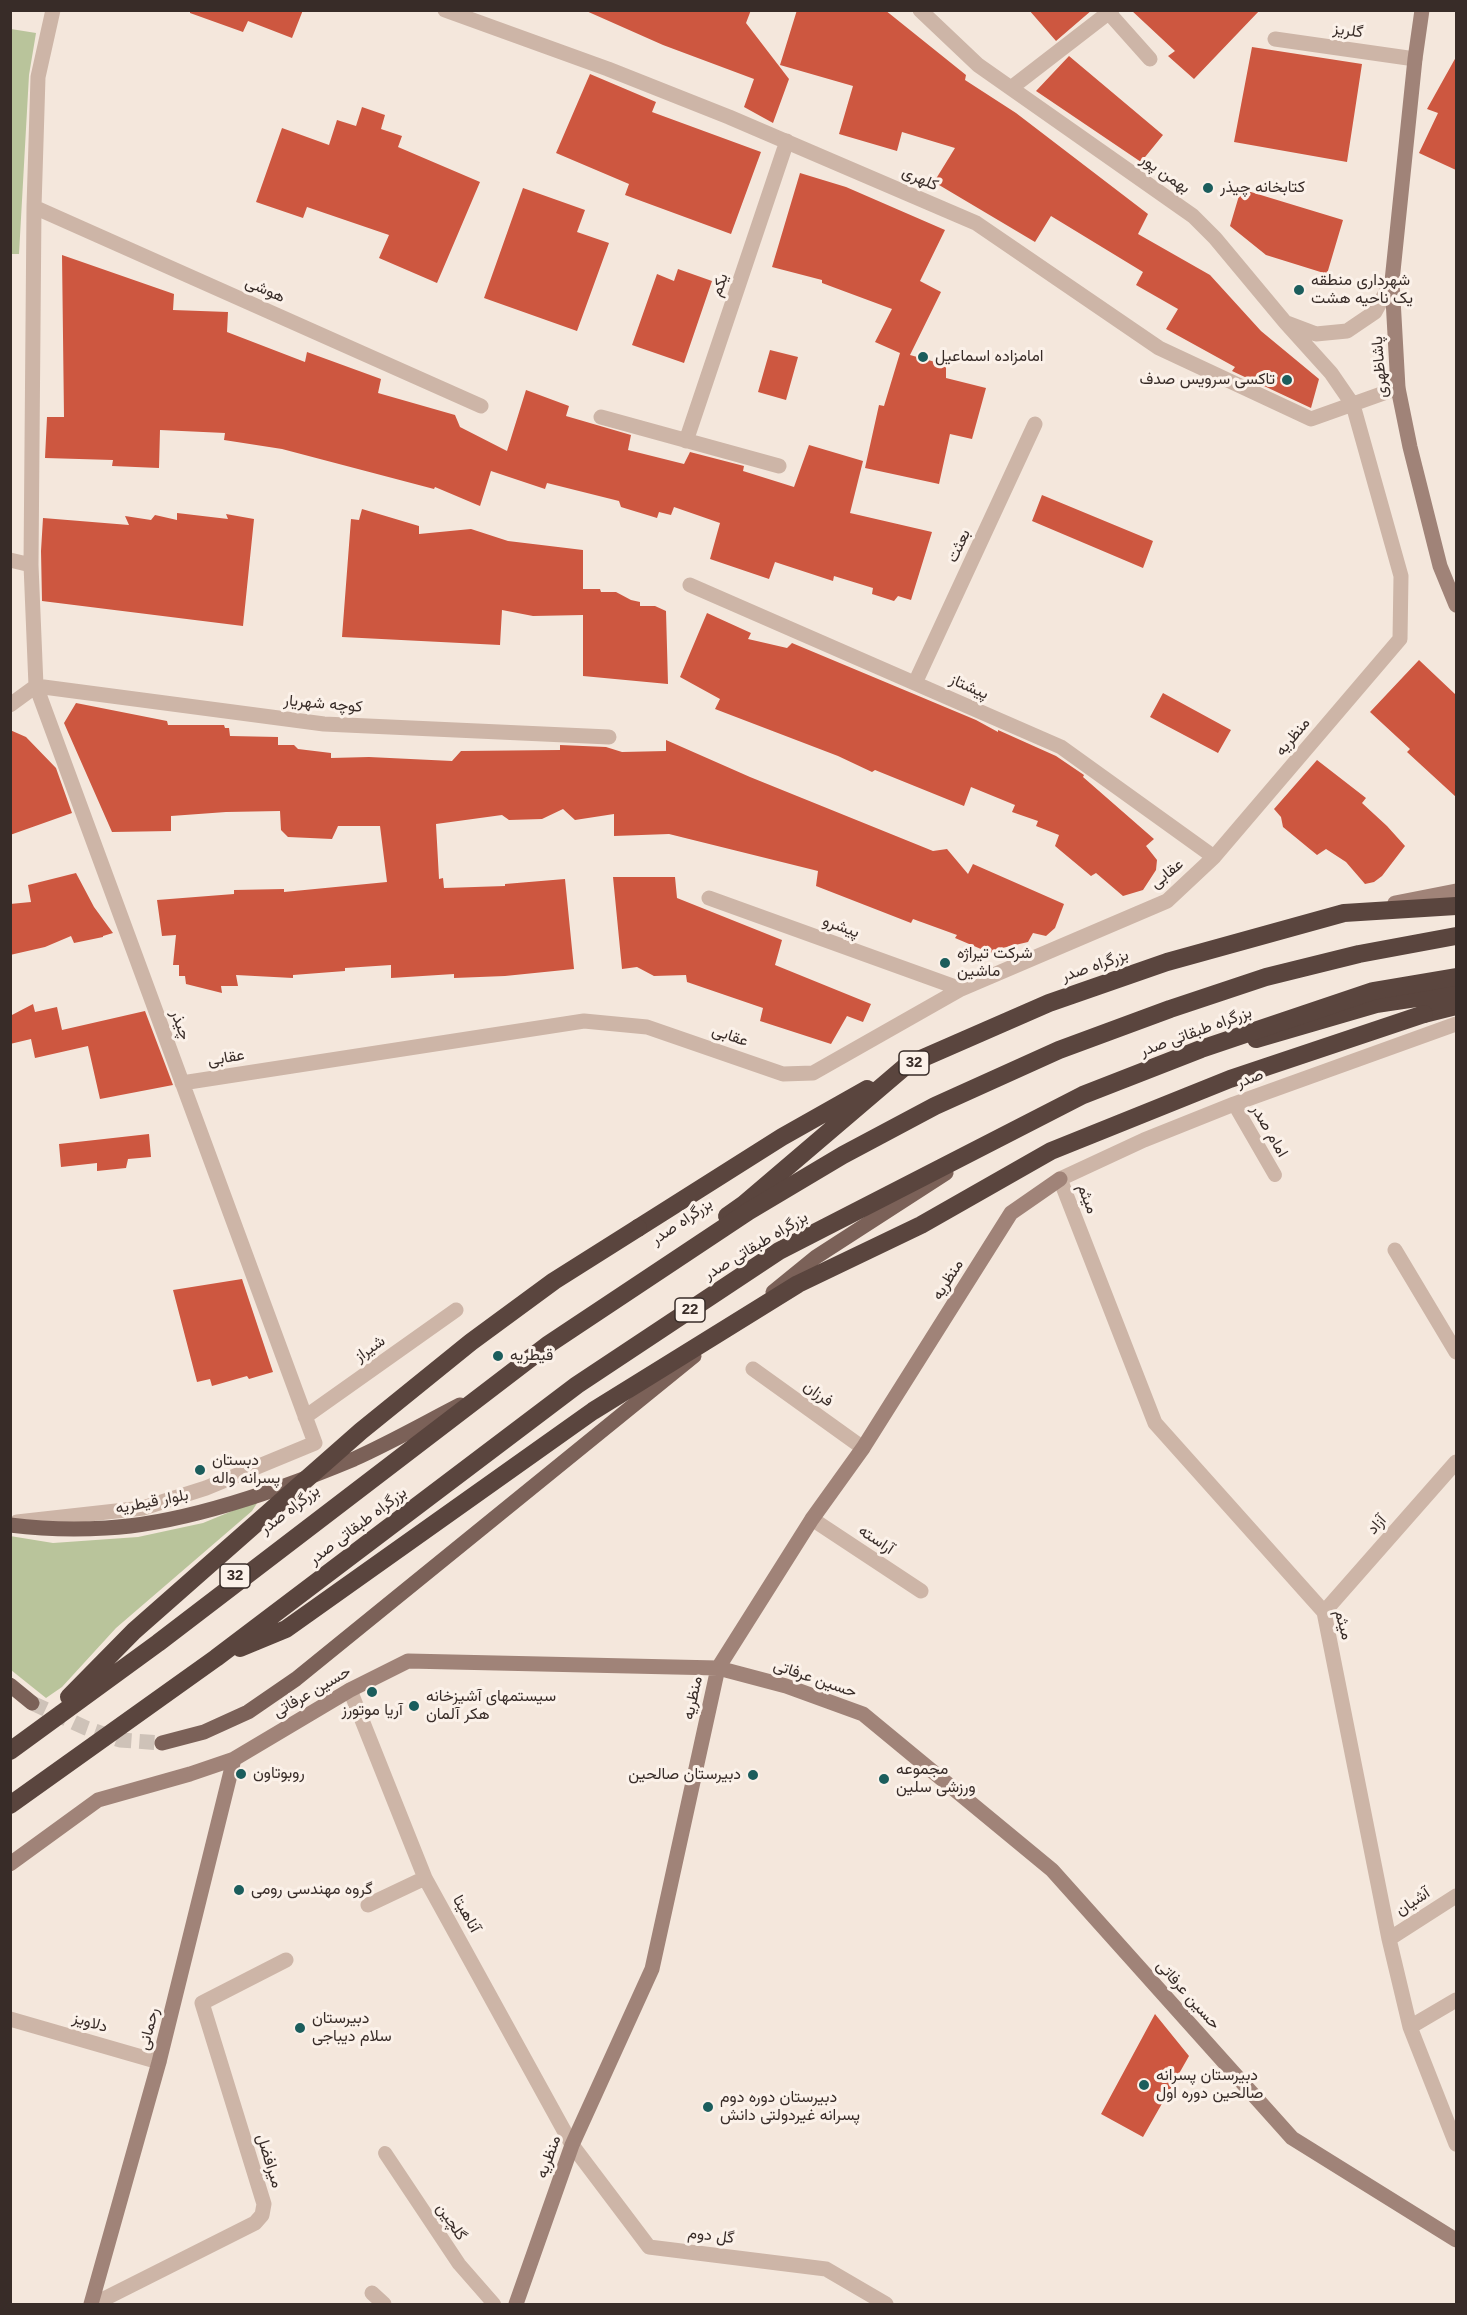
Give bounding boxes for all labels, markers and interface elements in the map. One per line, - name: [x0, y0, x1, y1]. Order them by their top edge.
- street label: گلریز: [1332, 19, 1364, 43]
- street label: بهمن پور: [1136, 150, 1194, 198]
- street label: کلهری: [899, 163, 941, 195]
- place label: کتابخانه چیذر: [1220, 178, 1305, 198]
- marker: کتابخانه چیذر: [1201, 181, 1215, 195]
- street label: یکم: [707, 271, 733, 299]
- place label: شهرداری منطقه یک ناحیه هشت: [1311, 271, 1413, 309]
- street label: هوشی: [242, 273, 288, 307]
- marker: شهرداری منطقه یک ناحیه هشت: [1292, 283, 1306, 297]
- street label: پاشاظهری: [1368, 335, 1392, 399]
- place label: امامزاده اسماعیل: [935, 347, 1043, 367]
- marker: امامزاده اسماعیل: [916, 350, 930, 364]
- place label: تاکسی سرویس صدف: [1139, 370, 1275, 390]
- marker: تاکسی سرویس صدف: [1280, 373, 1294, 387]
- street label: بعثت: [943, 526, 975, 566]
- street label: پیشتاز: [947, 670, 991, 704]
- street label: کوچه شهریار: [283, 691, 363, 717]
- street label: منظریه: [1271, 714, 1315, 760]
- street label: عقابی: [1147, 855, 1187, 893]
- street label: پیشرو: [820, 911, 862, 943]
- place label: شرکت تیراژه ماشین: [957, 944, 1033, 982]
- street label: بزرگراه صدر: [1059, 946, 1131, 986]
- marker: شرکت تیراژه ماشین: [938, 956, 952, 970]
- street label: بزرگراه طبقاتی صدر: [1137, 1003, 1255, 1061]
- street label: چیذر: [166, 1007, 194, 1043]
- street label: عقابی: [709, 1021, 751, 1051]
- street label: عقابی: [206, 1046, 246, 1070]
- road number: 32: [899, 1051, 929, 1075]
- street label: صدر: [1234, 1065, 1266, 1093]
- street label: امام صدر: [1246, 1101, 1292, 1161]
- street label: میثم: [1073, 1181, 1101, 1217]
- street label: بزرگراه صدر: [648, 1195, 716, 1249]
- street label: بزرگراه طبقاتی صدر: [701, 1207, 811, 1285]
- street label: منظریه: [928, 1256, 968, 1304]
- road number: 22: [675, 1298, 705, 1322]
- street label: شیراز: [351, 1332, 389, 1366]
- place label: قیطریه: [510, 1346, 553, 1366]
- marker: قیطریه: [491, 1349, 505, 1363]
- street label: فرزان: [799, 1377, 837, 1411]
- place label: دبستان پسرانه واله: [212, 1451, 280, 1489]
- marker: دبستان پسرانه واله: [193, 1463, 207, 1477]
- street label: بزرگراه صدر: [256, 1481, 324, 1539]
- street label: بزرگراه طبقاتی صدر: [305, 1483, 411, 1569]
- street label: بلوار قیطریه: [114, 1486, 190, 1518]
- street label: آزاد: [1363, 1511, 1391, 1539]
- street label: آراسته: [855, 1521, 897, 1559]
- road number: 32: [220, 1564, 250, 1588]
- street label: میثم: [1330, 1608, 1356, 1642]
- street label: حسین عرفاتی: [771, 1656, 859, 1702]
- street label: حسین عرفاتی: [270, 1662, 354, 1722]
- street label: منظریه: [679, 1674, 707, 1722]
- marker: آریا موتورز: [365, 1685, 379, 1699]
- place label: سیستمهای آشپزخانه هکر آلمان: [426, 1687, 556, 1725]
- marker: سیستمهای آشپزخانه هکر آلمان: [407, 1699, 421, 1713]
- place label: آریا موتورز: [341, 1701, 403, 1721]
- place label: مجموعه ورزشی سلین: [896, 1760, 976, 1798]
- place label: روبوتاون: [253, 1764, 305, 1784]
- place label: دبیرستان صالحین: [628, 1765, 741, 1785]
- marker: روبوتاون: [234, 1767, 248, 1781]
- marker: دبیرستان صالحین: [746, 1768, 760, 1782]
- marker: مجموعه ورزشی سلین: [877, 1772, 891, 1786]
- place label: گروه مهندسی رومی: [251, 1880, 372, 1900]
- marker: گروه مهندسی رومی: [232, 1883, 246, 1897]
- street label: آشیان: [1392, 1884, 1434, 1920]
- street label: آناهیتا: [448, 1892, 484, 1936]
- street label: حسین عرفاتی: [1152, 1956, 1224, 2034]
- street label: رحمانی: [134, 2006, 164, 2052]
- street label: دلاویز: [70, 2009, 110, 2037]
- place label: دبیرستان سلام دیباجی: [312, 2009, 392, 2047]
- marker: دبیرستان سلام دیباجی: [293, 2021, 307, 2035]
- place label: دبیرستان پسرانه صالحین دوره اول: [1156, 2066, 1263, 2104]
- marker: دبیرستان پسرانه صالحین دوره اول: [1137, 2078, 1151, 2092]
- place label: دبیرستان دوره دوم پسرانه غیردولتی دانش: [720, 2088, 860, 2126]
- marker: دبیرستان دوره دوم پسرانه غیردولتی دانش: [701, 2100, 715, 2114]
- street label: میرافضل: [252, 2132, 286, 2190]
- street label: منظریه: [532, 2133, 566, 2181]
- street label: گلچین: [432, 2200, 470, 2244]
- street label: گل دوم: [687, 2224, 735, 2248]

